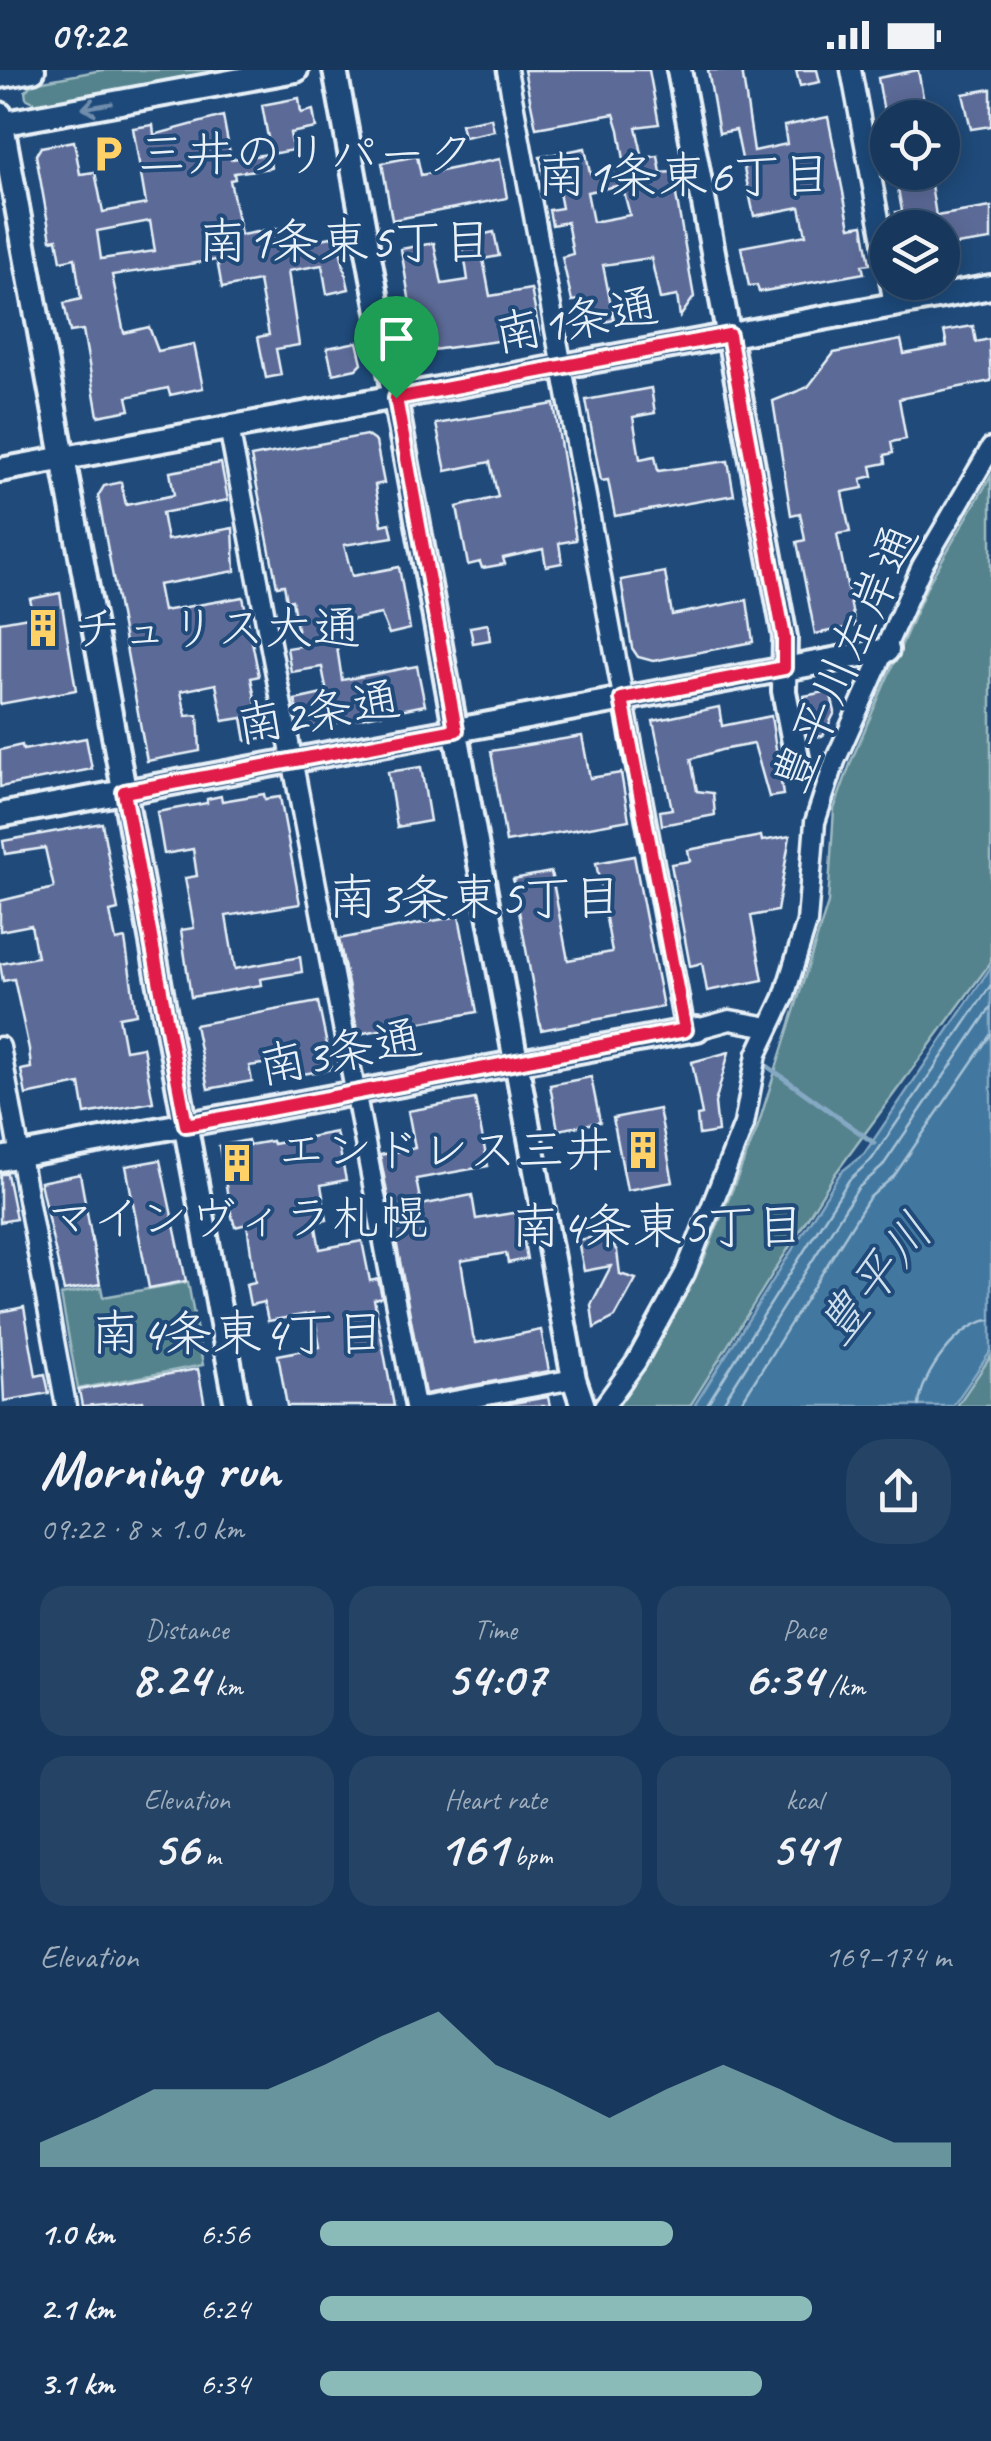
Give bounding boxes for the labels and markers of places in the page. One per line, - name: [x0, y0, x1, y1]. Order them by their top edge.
- place label: 三井のリパーク: [138, 124, 474, 184]
- parking icon: 三井のリパーク: [87, 133, 129, 175]
- pin: [354, 296, 439, 399]
- place label: チュリス大通: [73, 598, 361, 658]
- building icon: チュリス大通: [22, 607, 64, 649]
- place label: エンドレス三井: [277, 1120, 613, 1180]
- building icon: エンドレス三井: [622, 1129, 664, 1171]
- building icon: マインヴィラ札幌: [216, 1142, 258, 1184]
- place label: マインヴィラ札幌: [46, 1188, 428, 1248]

